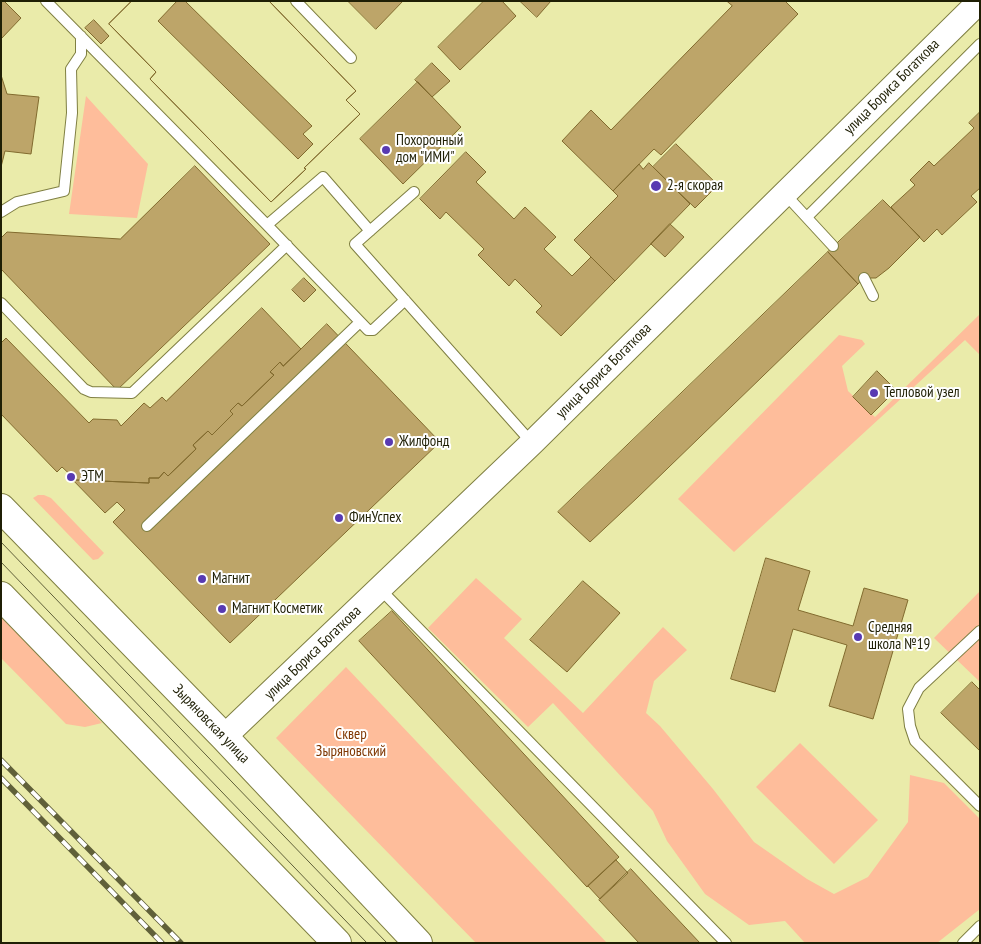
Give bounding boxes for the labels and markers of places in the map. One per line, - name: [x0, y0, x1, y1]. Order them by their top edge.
- place label: Похоронный дом "ИМИ": [396, 132, 463, 167]
- marker: Похоронный дом "ИМИ": [380, 144, 392, 156]
- place label: 2-я скорая: [667, 177, 723, 195]
- marker: 2-я скорая: [649, 179, 663, 193]
- place label: Тепловой узел: [884, 384, 960, 402]
- marker: Тепловой узел: [868, 387, 880, 399]
- place label: Жилфонд: [399, 433, 449, 451]
- marker: Жилфонд: [383, 436, 395, 448]
- place label: ЭТМ: [81, 468, 104, 486]
- marker: ЭТМ: [65, 471, 77, 483]
- place label: ФинУспех: [349, 509, 401, 527]
- marker: ФинУспех: [333, 512, 345, 524]
- place label: Магнит: [212, 570, 250, 588]
- marker: Магнит: [196, 573, 208, 585]
- place label: Магнит Косметик: [232, 600, 323, 618]
- marker: Магнит Косметик: [216, 603, 228, 615]
- place label: Средняя школа №19: [868, 619, 930, 654]
- marker: Средняя школа №19: [852, 631, 864, 643]

